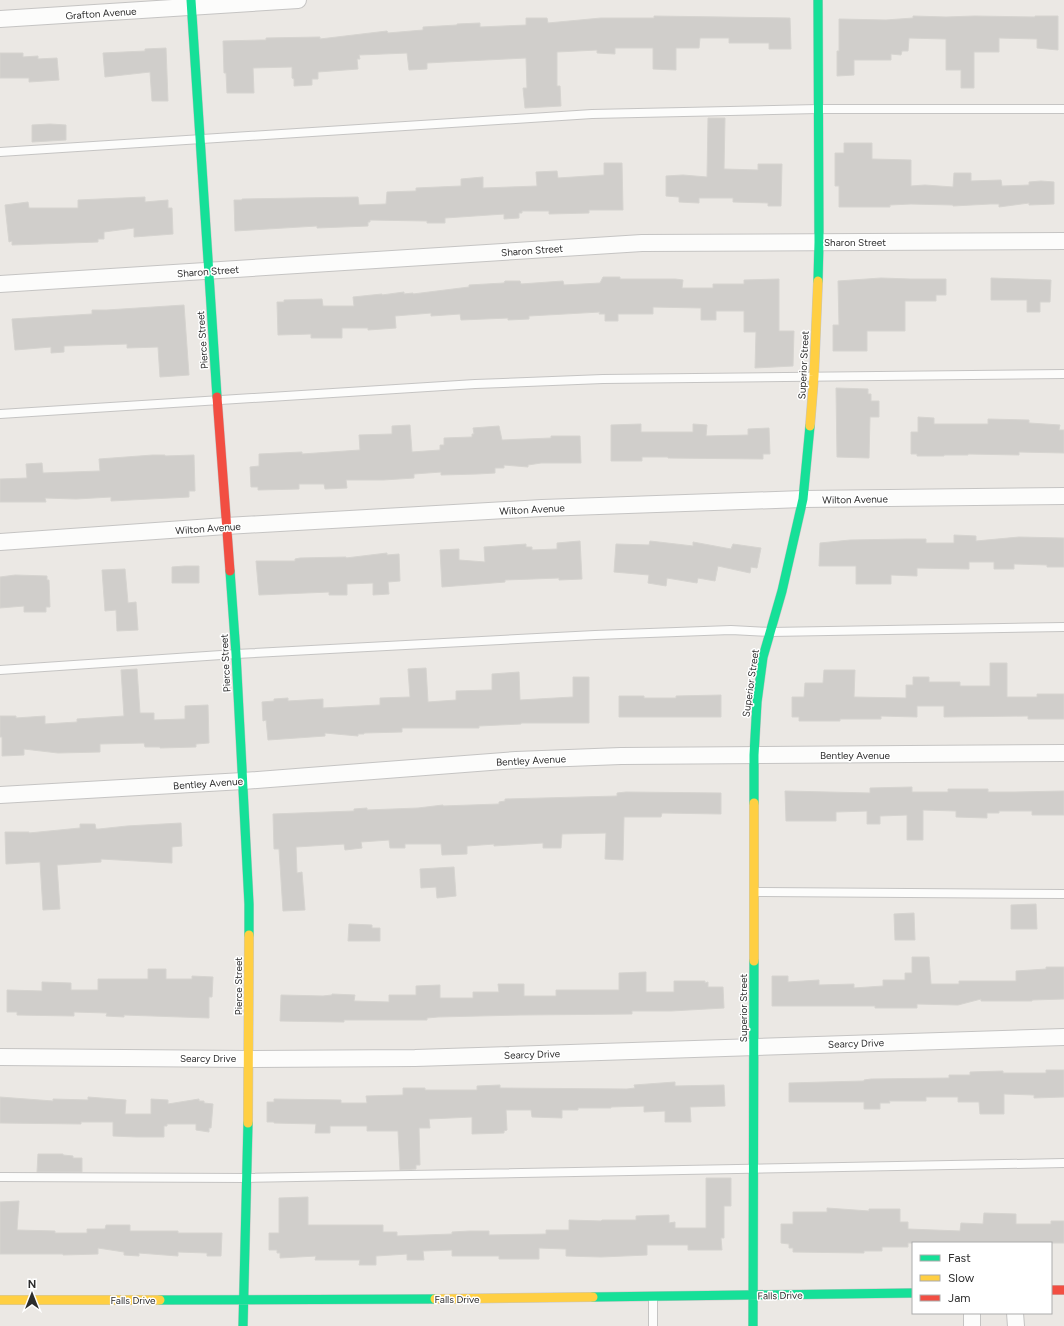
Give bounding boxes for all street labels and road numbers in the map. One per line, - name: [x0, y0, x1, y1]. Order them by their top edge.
- street label: Grafton Avenue: [65, 4, 138, 22]
- street label: Sharon Street: [824, 236, 886, 249]
- street label: Sharon Street: [501, 242, 564, 259]
- street label: Sharon Street: [177, 263, 240, 280]
- street label: Pierce Street: [194, 310, 211, 369]
- street label: Superior Street: [795, 330, 812, 400]
- street label: Wilton Avenue: [822, 492, 888, 507]
- street label: Wilton Avenue: [499, 501, 566, 518]
- street label: Wilton Avenue: [175, 520, 242, 537]
- street label: Pierce Street: [217, 633, 234, 692]
- street label: Superior Street: [739, 648, 762, 718]
- street label: Bentley Avenue: [820, 749, 891, 762]
- street label: Bentley Avenue: [496, 752, 567, 769]
- street label: Bentley Avenue: [173, 775, 244, 792]
- street label: Pierce Street: [232, 957, 245, 1015]
- street label: Superior Street: [737, 974, 750, 1042]
- street label: Searcy Drive: [828, 1036, 885, 1051]
- street label: Searcy Drive: [504, 1047, 561, 1062]
- street label: Searcy Drive: [180, 1052, 237, 1065]
- street label: Falls Drive: [757, 1289, 803, 1302]
- street label: Falls Drive: [434, 1293, 480, 1306]
- street label: Falls Drive: [110, 1294, 156, 1307]

